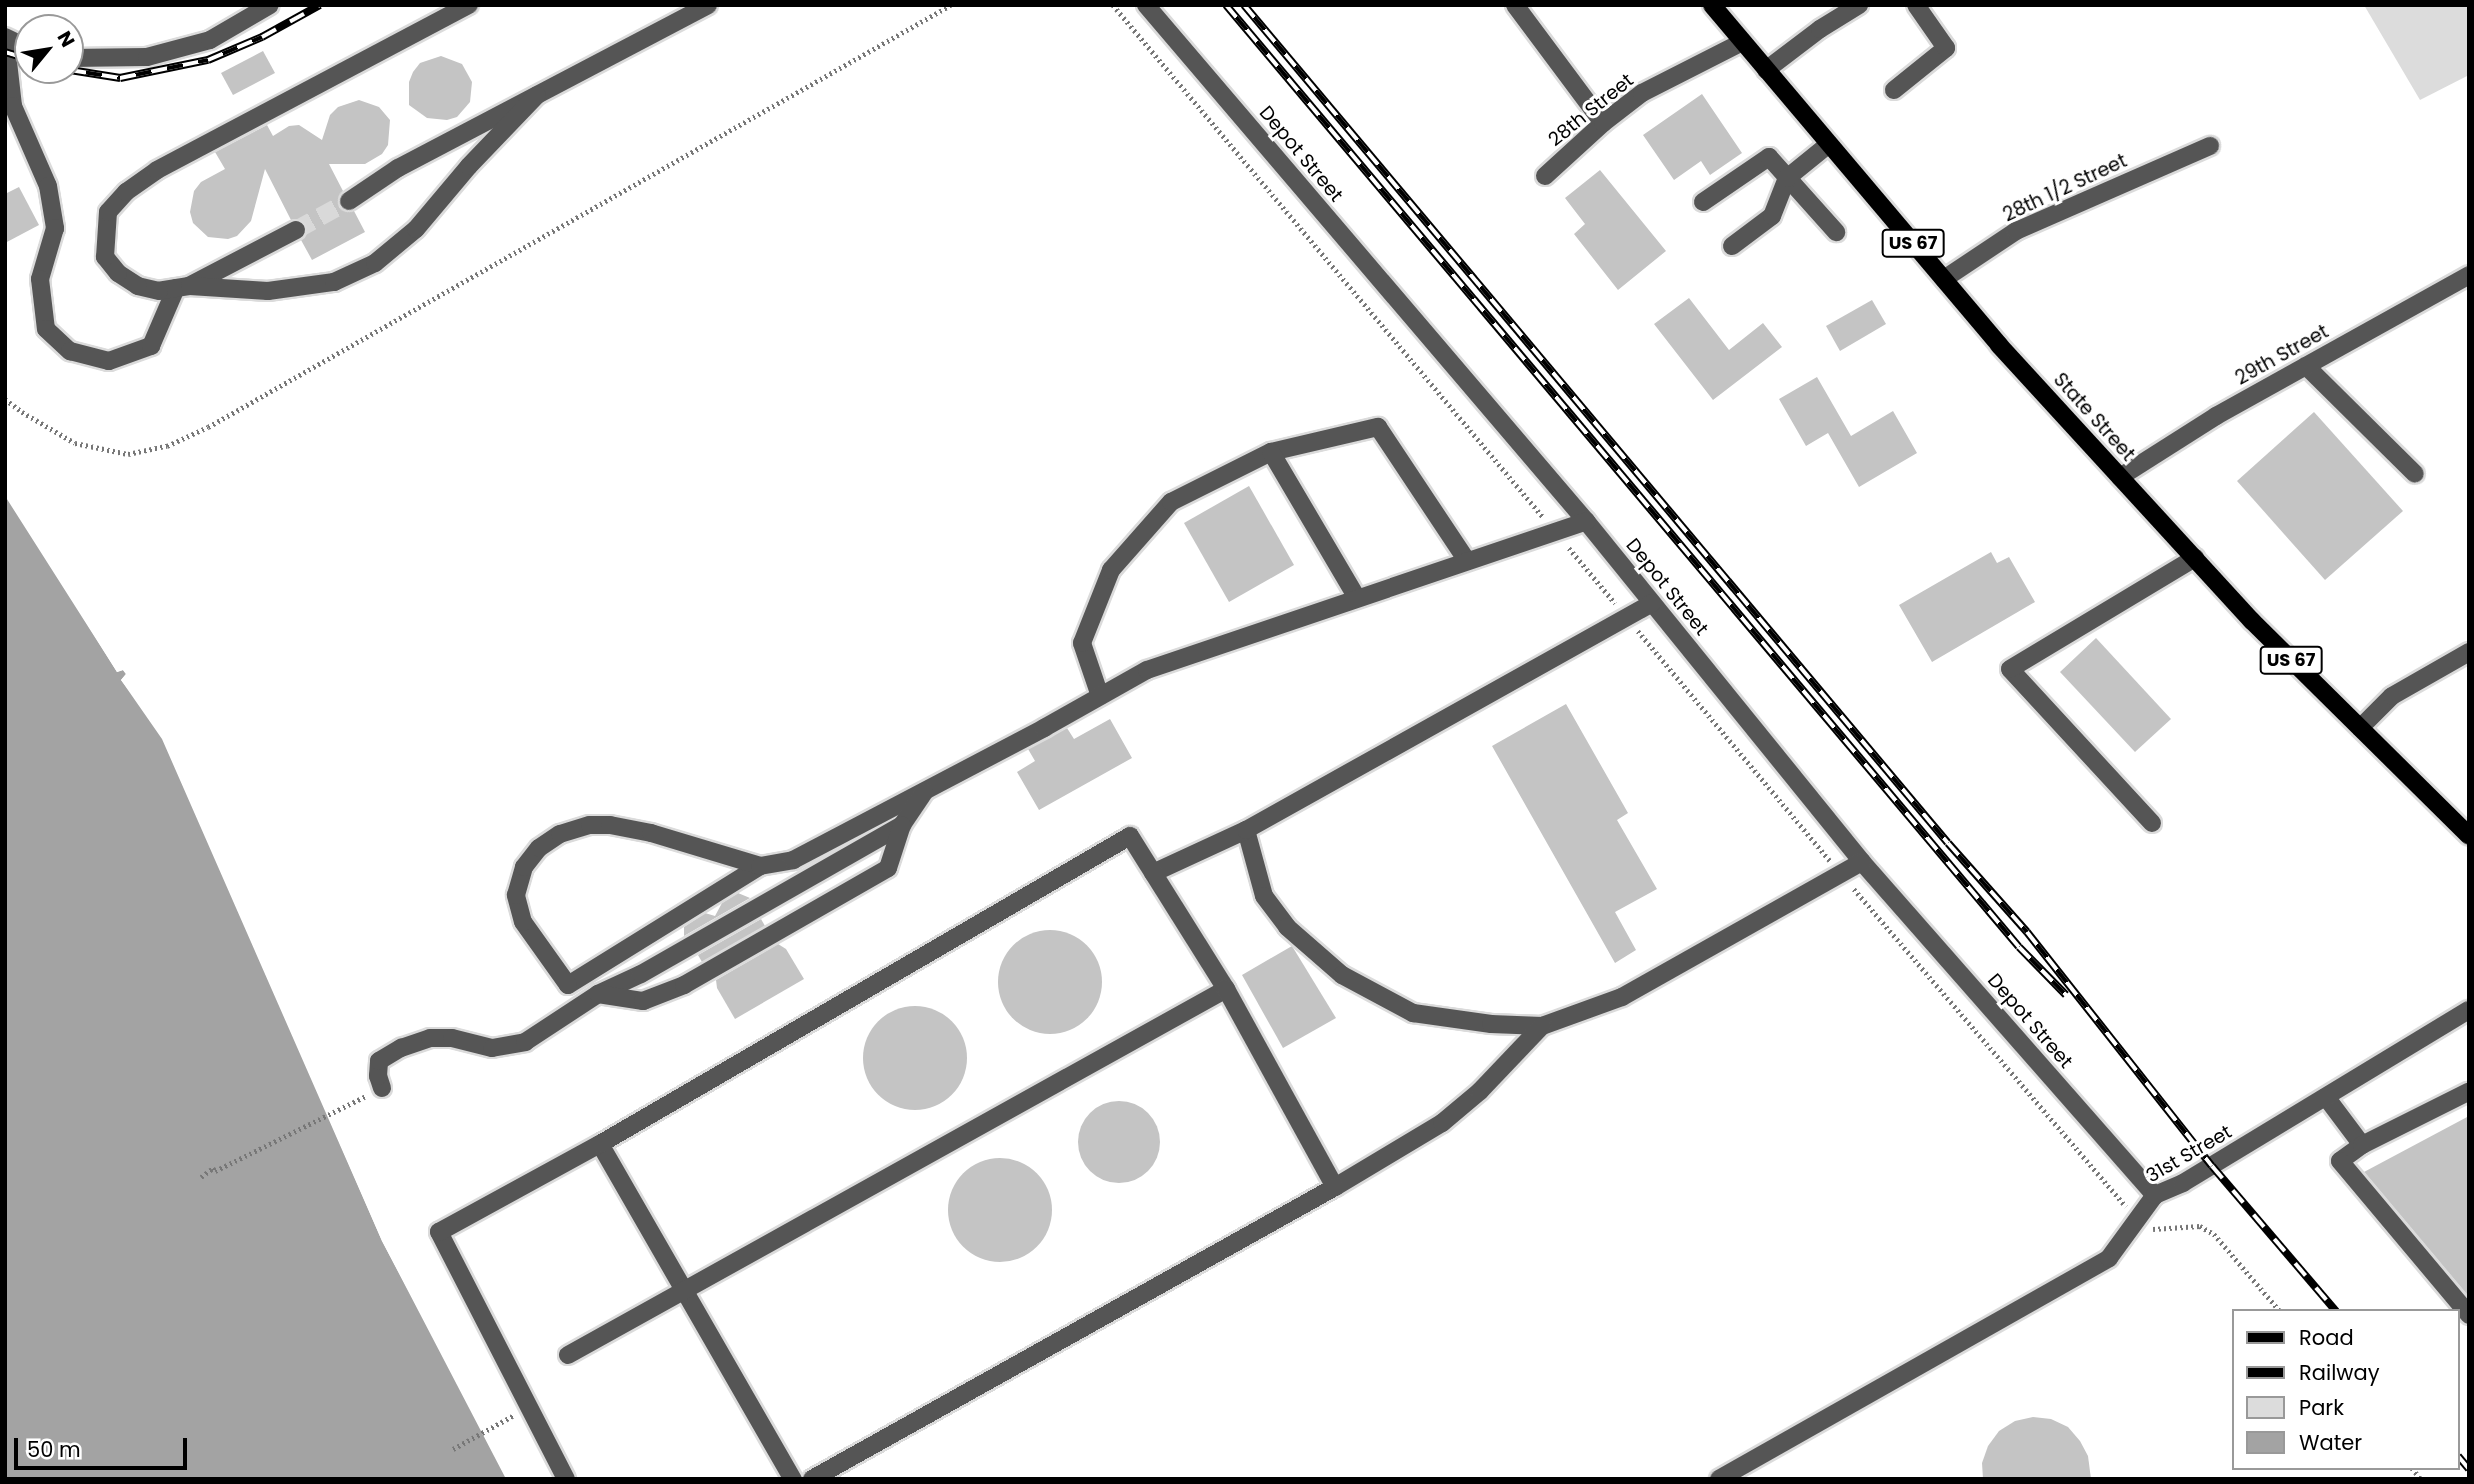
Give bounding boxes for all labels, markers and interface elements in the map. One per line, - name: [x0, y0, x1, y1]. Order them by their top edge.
- north arrow: [14, 14, 84, 84]
- text: N: [51, 26, 81, 52]
- street label: 28th Street: [1544, 69, 1638, 151]
- street label: Depot Street: [1254, 102, 1348, 206]
- street label: 28th 1/2 Street: [2000, 149, 2130, 227]
- road number: US 67: [1882, 229, 1944, 258]
- street label: 29th Street: [2232, 320, 2332, 390]
- street label: State Street: [2049, 368, 2139, 466]
- street label: Depot Street: [1621, 534, 1713, 640]
- road number: US 67: [2260, 646, 2322, 674]
- street label: Depot Street: [1983, 969, 2077, 1073]
- street label: 31st Street: [2142, 1120, 2236, 1188]
- legend: [2232, 1309, 2460, 1470]
- text: Road: [2299, 1323, 2354, 1352]
- text: Railway: [2299, 1358, 2380, 1387]
- text: Park: [2299, 1393, 2344, 1422]
- scale bar: [18, 1424, 191, 1468]
- text: Water: [2299, 1428, 2362, 1457]
- text: 50 m: [27, 1435, 81, 1464]

